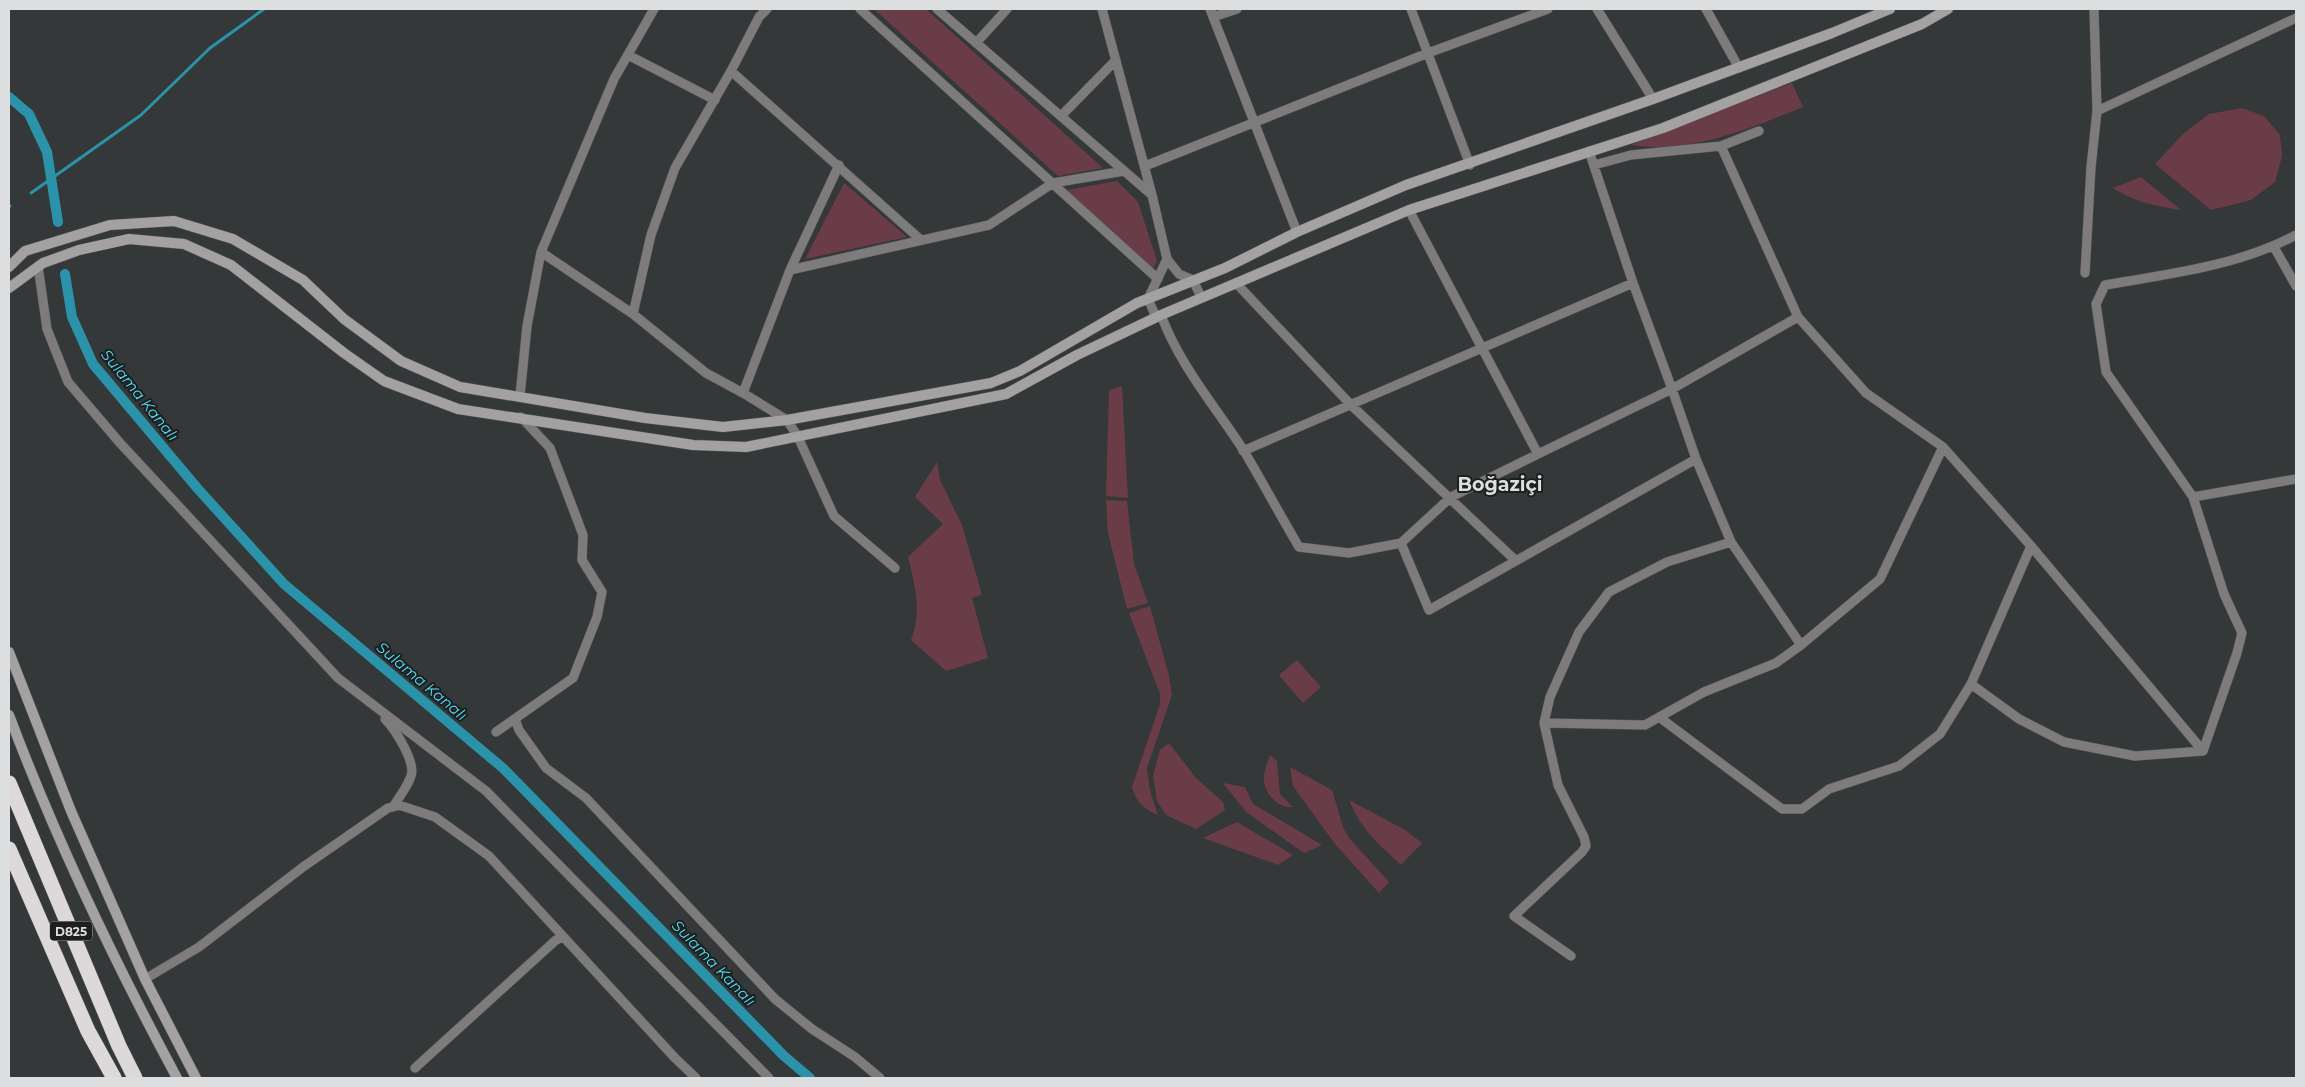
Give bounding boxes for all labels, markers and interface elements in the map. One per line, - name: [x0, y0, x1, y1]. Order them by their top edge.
- water label: Sulama Kanalı: [97, 345, 183, 445]
- district label: Boğaziçi: [1458, 473, 1542, 496]
- water label: Sulama Kanalı: [373, 638, 471, 724]
- water label: Sulama Kanalı: [668, 916, 760, 1010]
- road number: D825: [50, 921, 92, 940]

